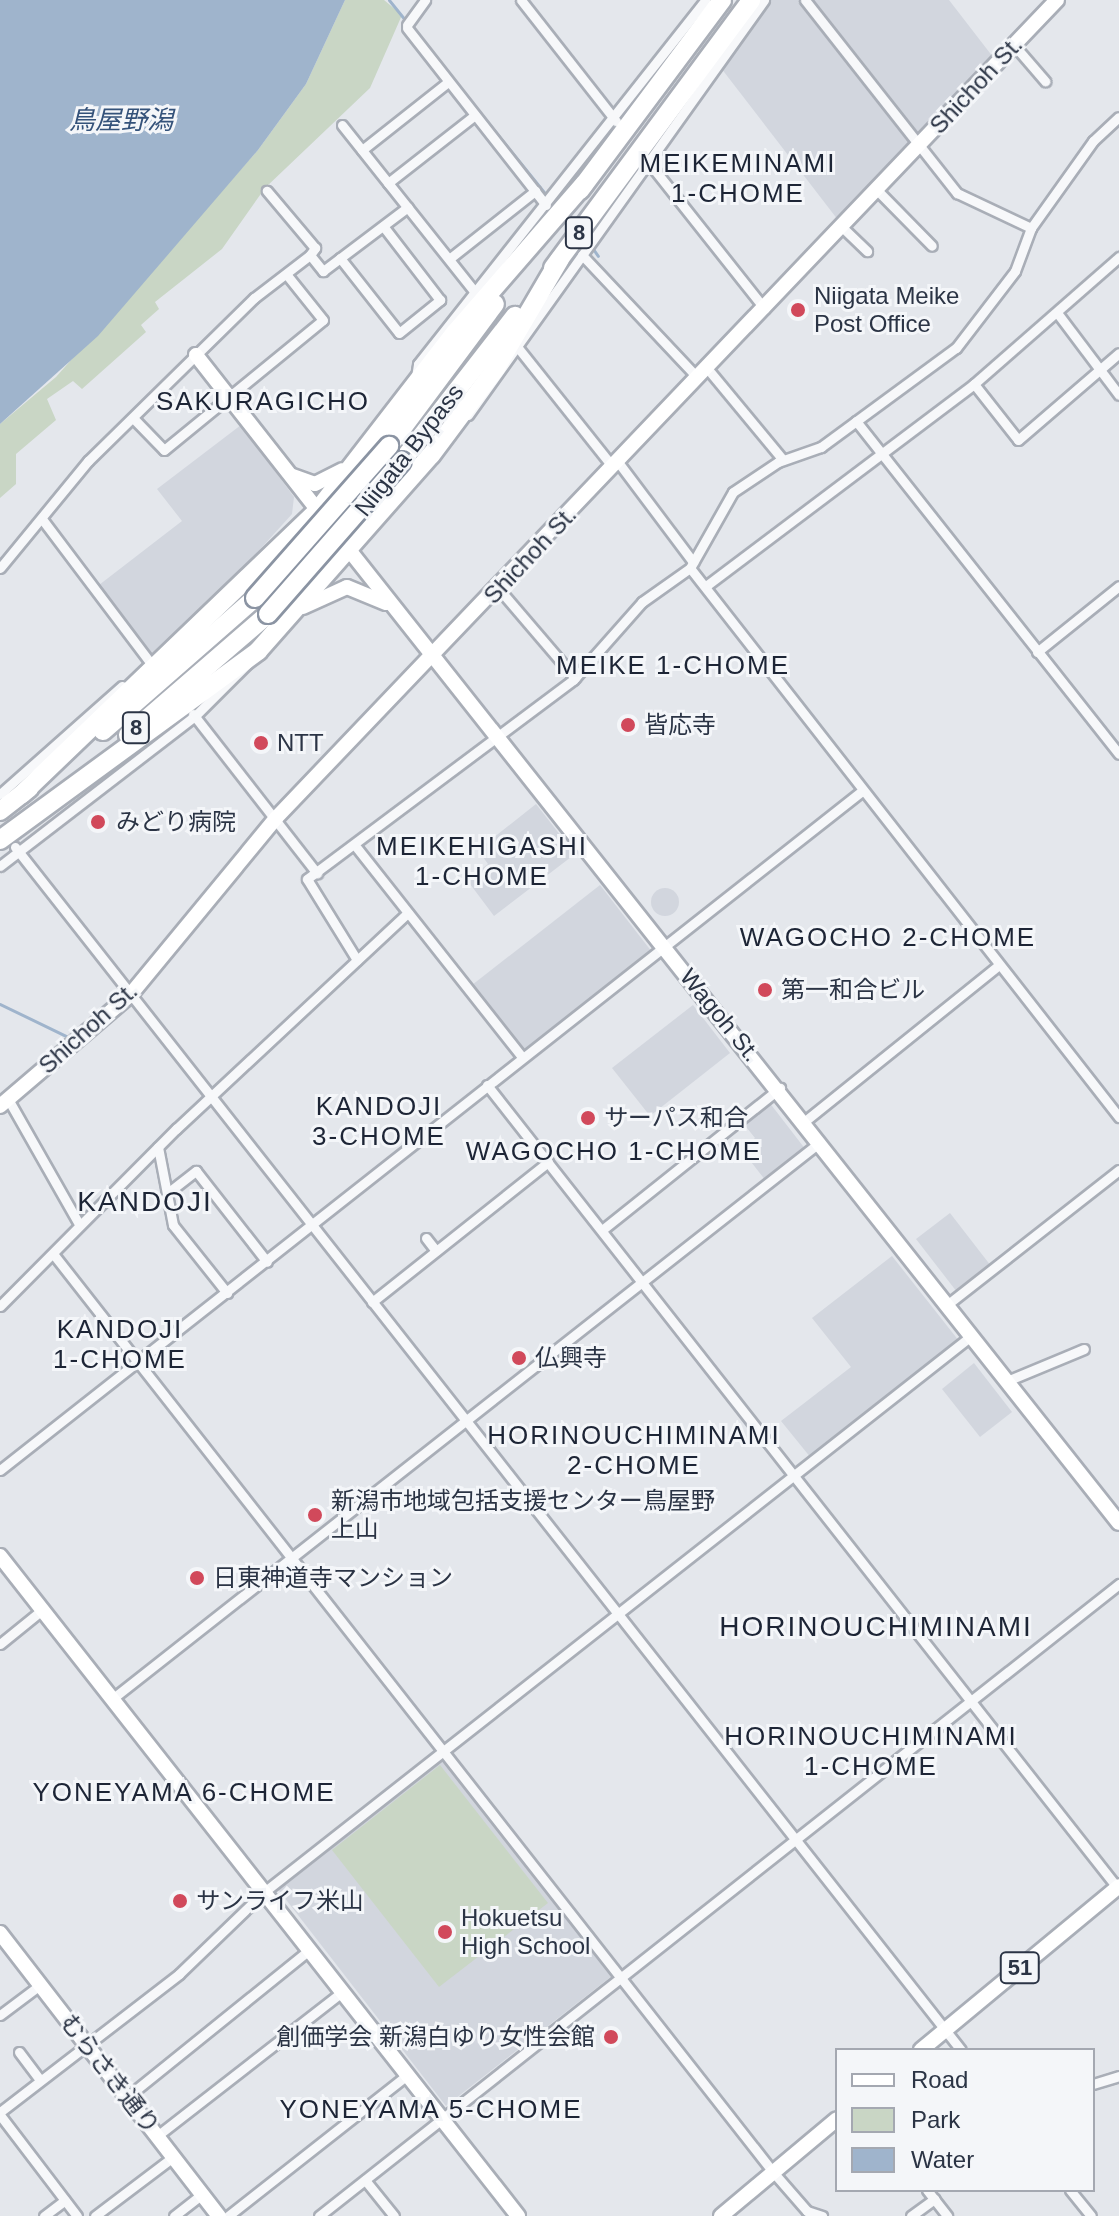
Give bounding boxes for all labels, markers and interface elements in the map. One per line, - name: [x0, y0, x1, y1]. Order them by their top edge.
- street label: Shichoh St.: [924, 30, 1028, 140]
- water label: 鳥屋野潟: [69, 105, 173, 137]
- district label: MEIKEMINAMI 1-CHOME: [640, 148, 836, 210]
- road number: 8: [563, 215, 595, 251]
- place label: Niigata Meike Post Office: [814, 282, 959, 338]
- marker: Niigata Meike Post Office: [789, 301, 807, 319]
- street label: Niigata Bypass: [348, 378, 470, 522]
- district label: SAKURAGICHO: [156, 386, 370, 418]
- street label: Shichoh St.: [478, 500, 582, 610]
- district label: MEIKE 1-CHOME: [556, 650, 790, 682]
- road number: 8: [120, 710, 152, 746]
- place label: 皆応寺: [644, 711, 716, 739]
- marker: 皆応寺: [619, 716, 637, 734]
- place label: NTT: [277, 729, 324, 757]
- marker: NTT: [252, 734, 270, 752]
- place label: みどり病院: [116, 808, 236, 836]
- marker: みどり病院: [87, 811, 109, 833]
- district label: MEIKEHIGASHI 1-CHOME: [376, 831, 588, 892]
- district label: WAGOCHO 2-CHOME: [740, 922, 1036, 954]
- street label: Wagoh St.: [674, 963, 766, 1067]
- street label: Shichoh St.: [33, 976, 143, 1080]
- place label: 第一和合ビル: [781, 976, 925, 1004]
- marker: 第一和合ビル: [756, 981, 774, 999]
- district label: KANDOJI 3-CHOME: [312, 1091, 446, 1152]
- place label: サーパス和合: [604, 1104, 748, 1132]
- marker: サーパス和合: [579, 1109, 597, 1127]
- district label: WAGOCHO 1-CHOME: [466, 1136, 762, 1168]
- district label: KANDOJI: [77, 1185, 213, 1219]
- district label: KANDOJI 1-CHOME: [53, 1314, 187, 1376]
- place label: 仏興寺: [535, 1344, 607, 1372]
- marker: 仏興寺: [510, 1349, 528, 1367]
- district label: HORINOUCHIMINAMI 2-CHOME: [487, 1420, 781, 1482]
- place label: 新潟市地域包括支援センター鳥屋野 上山: [331, 1487, 715, 1543]
- marker: 新潟市地域包括支援センター鳥屋野 上山: [306, 1506, 324, 1524]
- place label: 日東神道寺マンション: [213, 1564, 453, 1592]
- marker: 日東神道寺マンション: [188, 1569, 206, 1587]
- district label: HORINOUCHIMINAMI: [719, 1610, 1033, 1644]
- district label: HORINOUCHIMINAMI 1-CHOME: [724, 1721, 1018, 1782]
- district label: YONEYAMA 6-CHOME: [32, 1777, 336, 1809]
- place label: サンライフ米山: [196, 1887, 364, 1915]
- marker: サンライフ米山: [171, 1892, 189, 1910]
- place label: Hokuetsu High School: [461, 1904, 590, 1960]
- marker: Hokuetsu High School: [436, 1923, 454, 1941]
- road number: 51: [998, 1950, 1042, 1986]
- street label: むらさき通り: [54, 2008, 166, 2140]
- place label: 創価学会 新潟白ゆり女性会館: [276, 2023, 595, 2051]
- marker: 創価学会 新潟白ゆり女性会館: [602, 2028, 620, 2046]
- legend: [835, 2048, 1095, 2192]
- text: Road: [911, 2066, 968, 2093]
- district label: YONEYAMA 5-CHOME: [279, 2094, 583, 2126]
- text: Park: [911, 2106, 960, 2133]
- text: Water: [911, 2146, 974, 2173]

